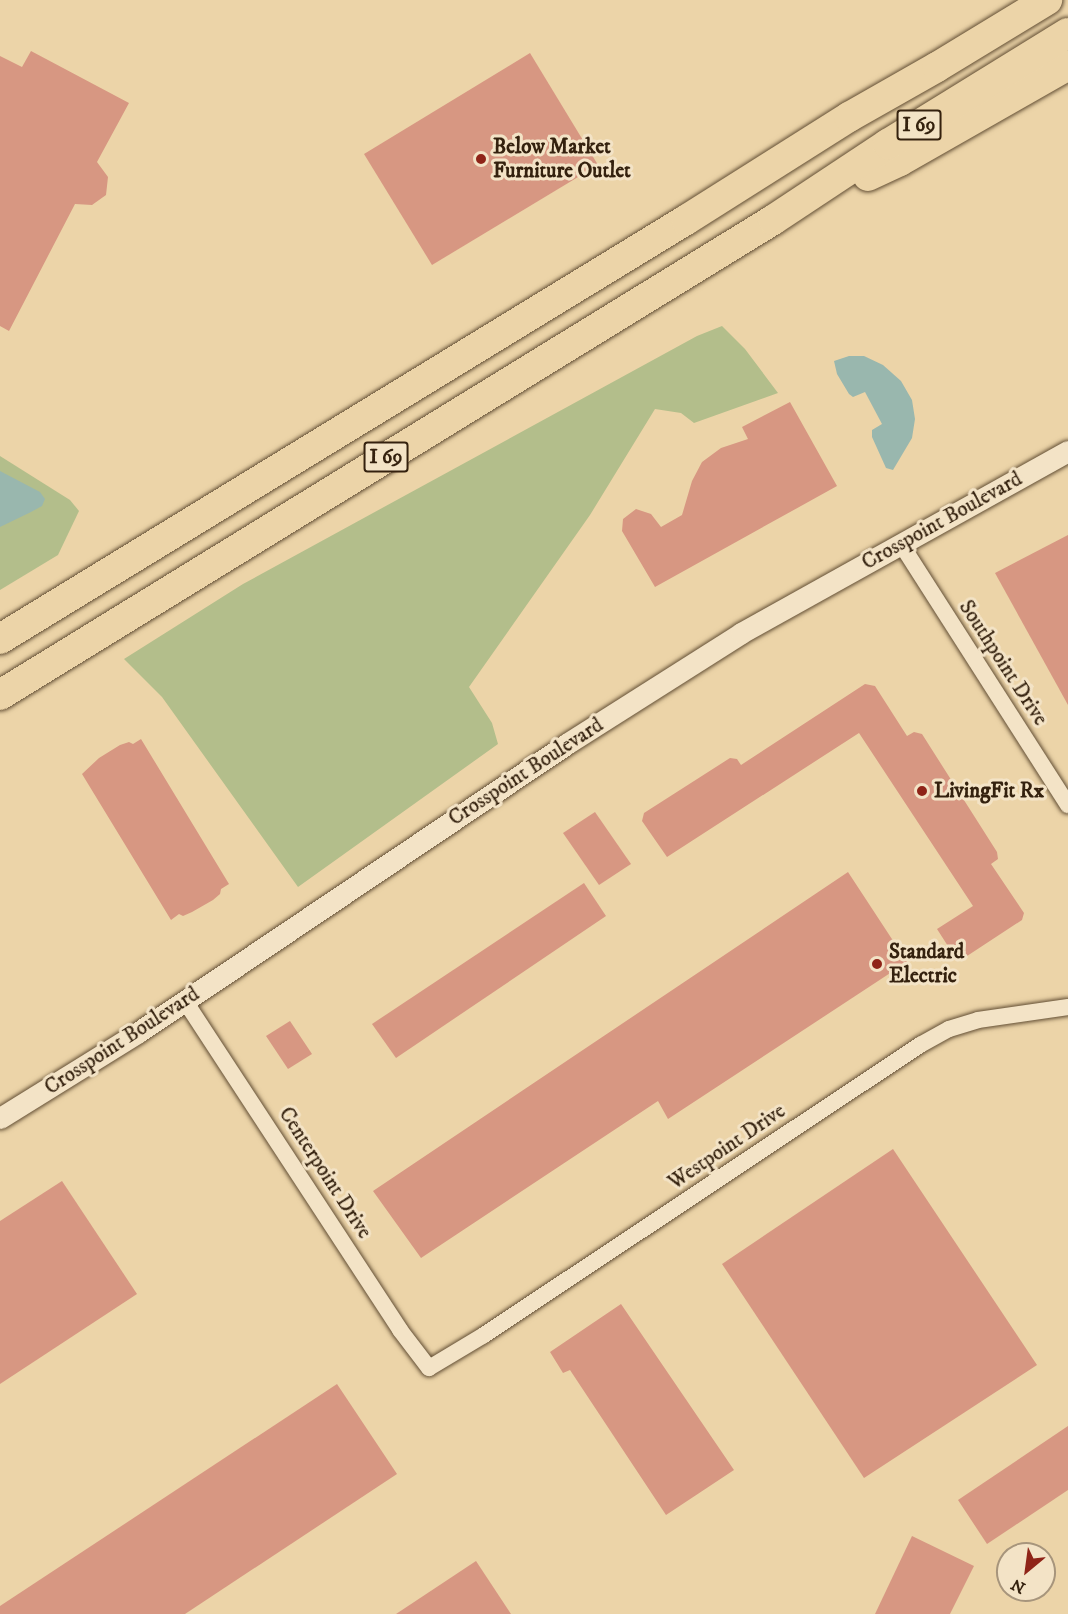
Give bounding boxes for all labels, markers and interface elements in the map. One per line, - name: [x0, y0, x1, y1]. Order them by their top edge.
- road number: I 69: [896, 108, 942, 142]
- place label: Below Market Furniture Outlet: [493, 134, 631, 184]
- marker: Below Market Furniture Outlet: [474, 152, 488, 166]
- road number: I 69: [364, 440, 408, 474]
- street label: Crosspoint Boulevard: [858, 467, 1026, 575]
- street label: Southpoint Drive: [953, 596, 1053, 730]
- street label: Crosspoint Boulevard: [444, 713, 608, 831]
- place label: LivingFit Rx: [934, 778, 1044, 804]
- marker: LivingFit Rx: [915, 784, 929, 798]
- place label: Standard Electric: [889, 939, 964, 989]
- marker: Standard Electric: [870, 957, 884, 971]
- street label: Crosspoint Boulevard: [40, 982, 204, 1100]
- street label: Westpoint Drive: [664, 1099, 790, 1195]
- street label: Centerpoint Drive: [273, 1102, 377, 1244]
- north arrow: [996, 1542, 1056, 1602]
- text: N: [1008, 1574, 1029, 1598]

